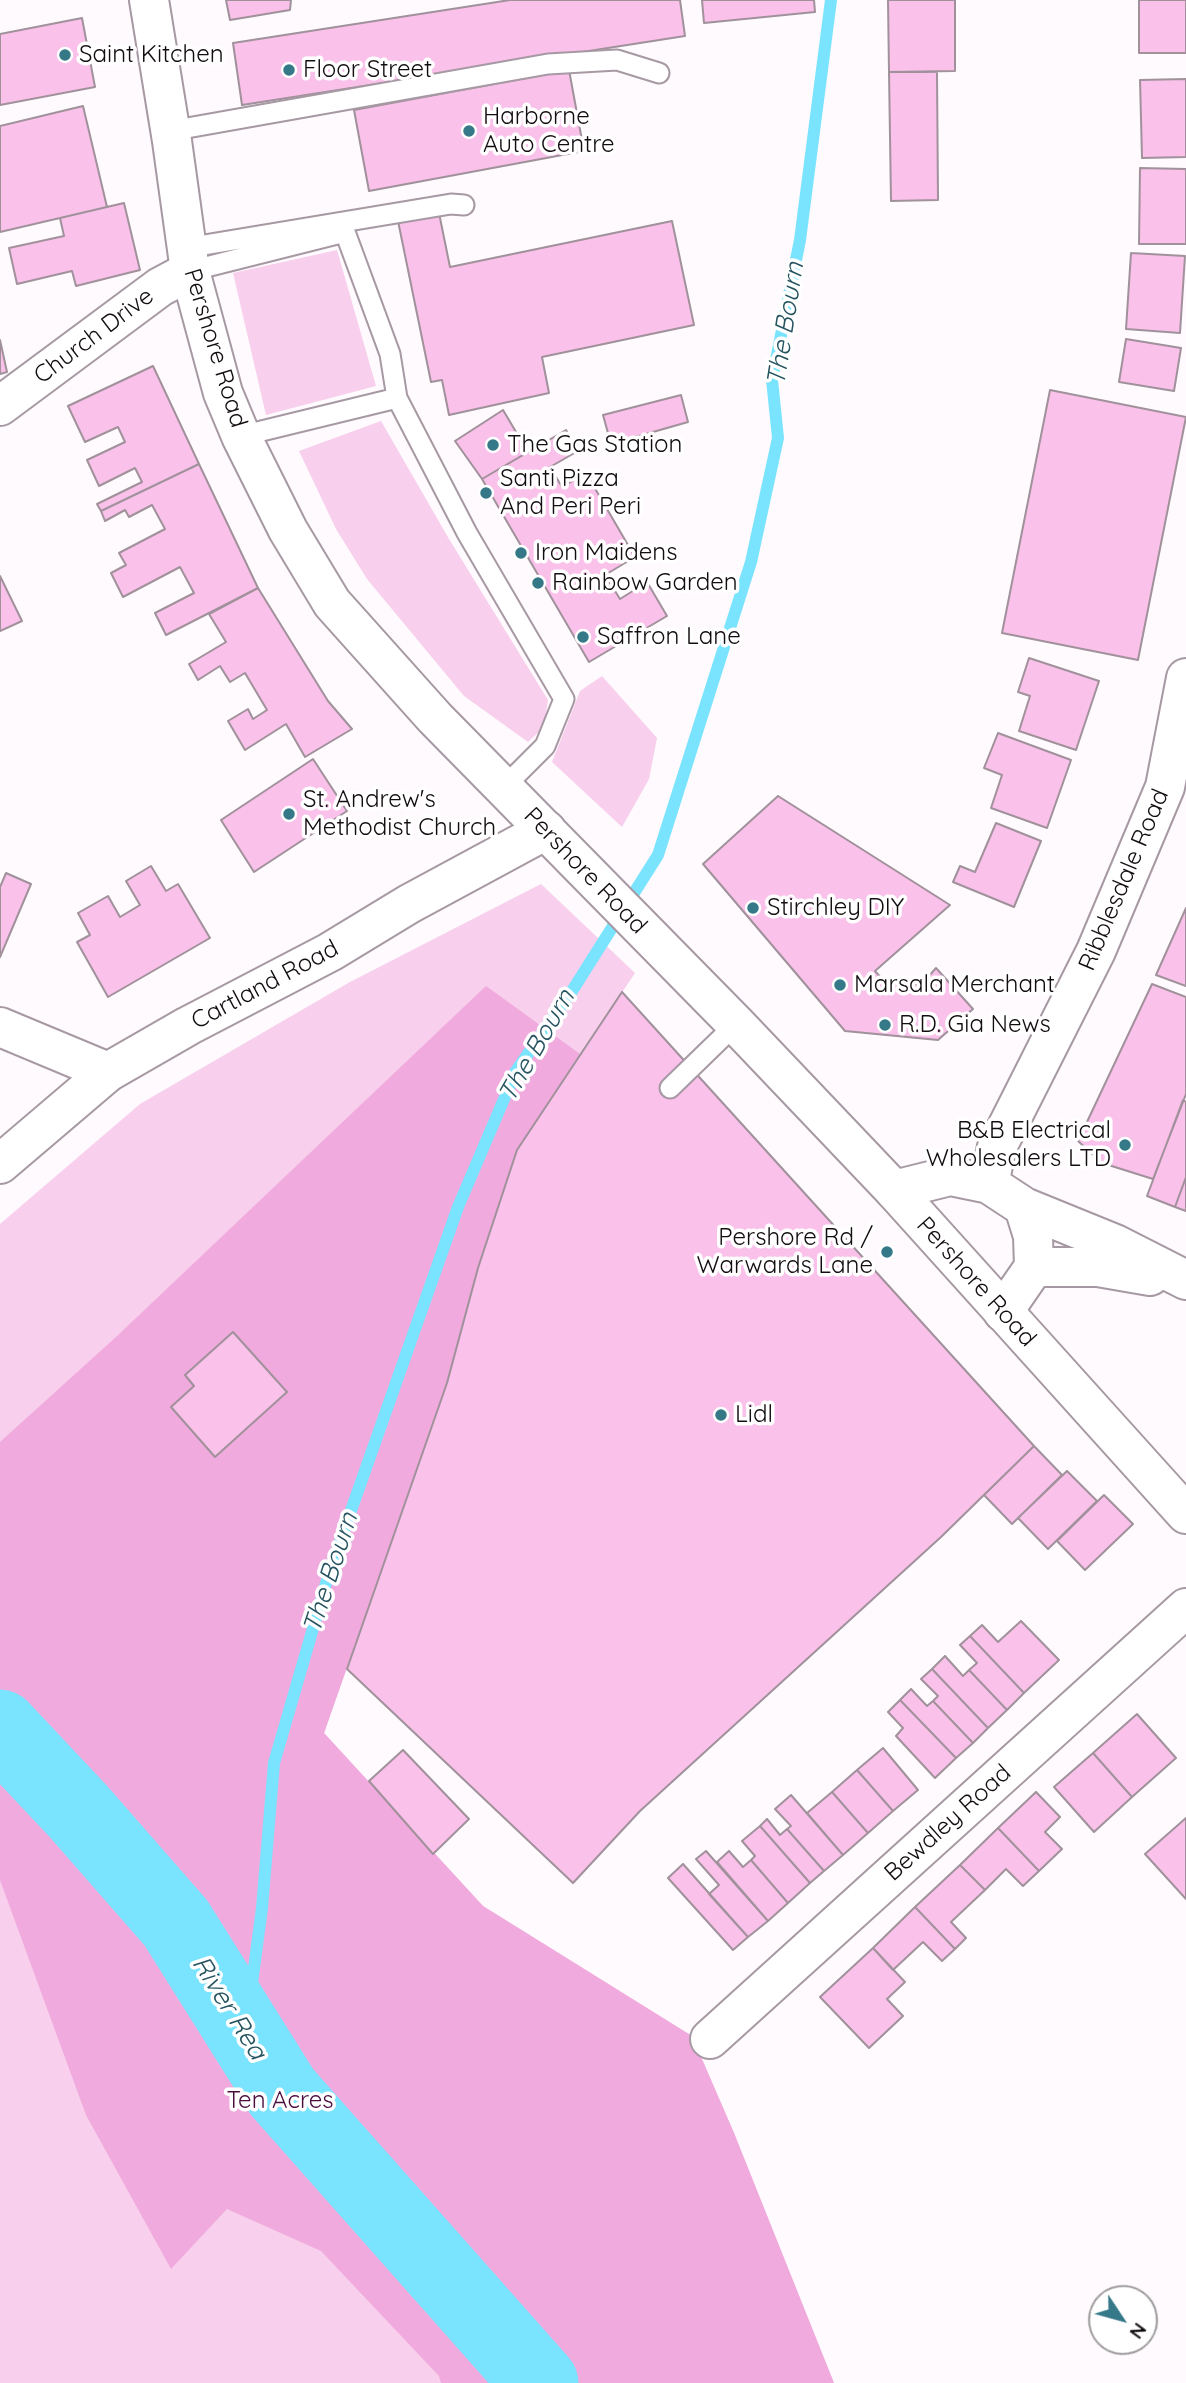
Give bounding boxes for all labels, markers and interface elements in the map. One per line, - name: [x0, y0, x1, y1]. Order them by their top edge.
- place label: Saint Kitchen: [79, 41, 224, 69]
- marker: Saint Kitchen: [57, 47, 73, 63]
- place label: Floor Street: [303, 56, 432, 84]
- marker: Floor Street: [281, 62, 297, 78]
- place label: Harborne Auto Centre: [483, 103, 615, 159]
- marker: Harborne Auto Centre: [461, 123, 477, 139]
- water label: The Bourn: [761, 260, 811, 388]
- street label: Pershore Road: [177, 265, 253, 431]
- street label: Church Drive: [29, 282, 159, 390]
- place label: The Gas Station: [507, 431, 682, 459]
- marker: The Gas Station: [485, 437, 501, 453]
- place label: Santi Pizza And Peri Peri: [500, 465, 641, 521]
- marker: Santi Pizza And Peri Peri: [478, 485, 494, 501]
- place label: Iron Maidens: [535, 539, 677, 567]
- marker: Iron Maidens: [513, 545, 529, 561]
- place label: Rainbow Garden: [552, 569, 738, 597]
- marker: Rainbow Garden: [530, 575, 546, 591]
- place label: Saffron Lane: [597, 623, 741, 651]
- marker: Saffron Lane: [575, 629, 591, 645]
- street label: Ribblesdale Road: [1073, 785, 1175, 975]
- place label: St. Andrew's Methodist Church: [303, 786, 496, 842]
- street label: Pershore Road: [517, 802, 653, 940]
- marker: St. Andrew's Methodist Church: [281, 806, 297, 822]
- place label: Stirchley DIY: [767, 894, 904, 922]
- marker: Stirchley DIY: [745, 900, 761, 916]
- street label: Cartland Road: [187, 934, 343, 1036]
- place label: Marsala Merchant: [854, 971, 1055, 999]
- marker: Marsala Merchant: [832, 977, 848, 993]
- water label: The Bourn: [492, 984, 582, 1108]
- place label: R.D. Gia News: [899, 1011, 1051, 1039]
- marker: R.D. Gia News: [877, 1017, 893, 1033]
- place label: B&B Electrical Wholesalers LTD: [926, 1117, 1111, 1173]
- marker: B&B Electrical Wholesalers LTD: [1117, 1137, 1133, 1153]
- street label: Pershore Road: [910, 1211, 1042, 1353]
- place label: Pershore Rd / Warwards Lane: [697, 1224, 873, 1280]
- marker: Pershore Rd / Warwards Lane: [879, 1244, 895, 1260]
- place label: Lidl: [735, 1401, 773, 1429]
- marker: Lidl: [713, 1407, 729, 1423]
- water label: The Bourn: [297, 1509, 365, 1637]
- street label: Bewdley Road: [879, 1759, 1017, 1887]
- water label: River Rea: [185, 1950, 273, 2066]
- park label: Ten Acres: [226, 2087, 334, 2115]
- north arrow: [1088, 2285, 1158, 2355]
- text: N: [1125, 2318, 1152, 2344]

